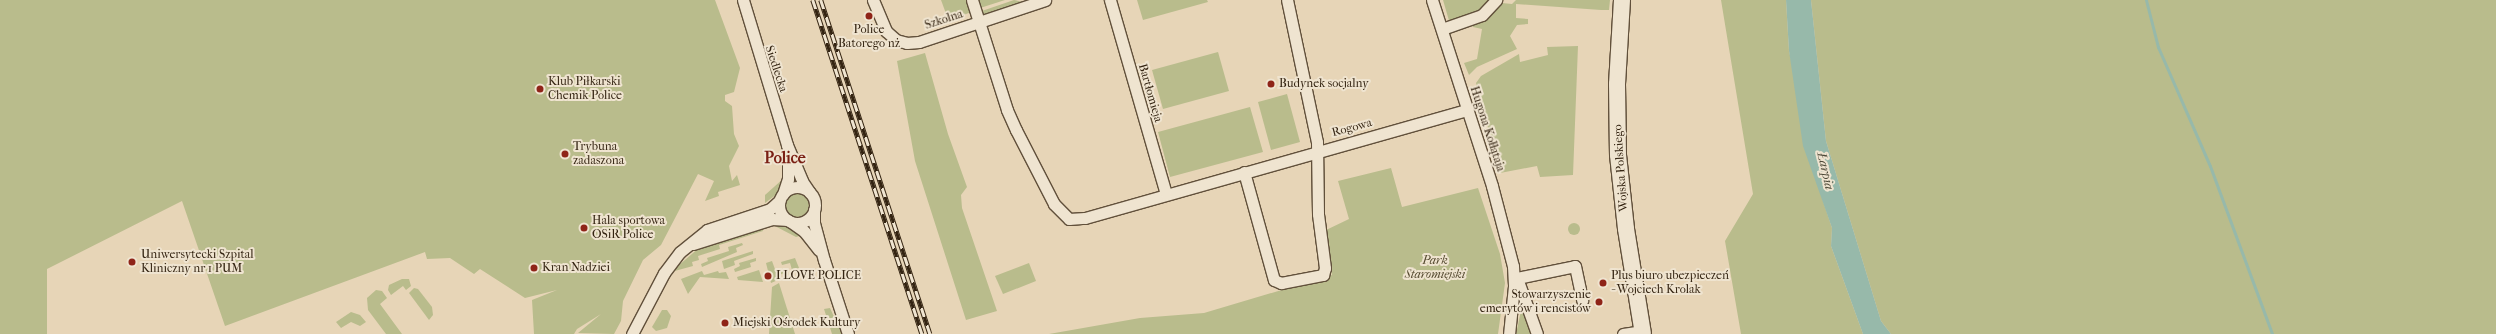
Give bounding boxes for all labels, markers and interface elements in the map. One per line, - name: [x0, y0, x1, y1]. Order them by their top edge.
- street label: Szkolna: [923, 7, 965, 33]
- marker: Police Batorego nż: [864, 11, 874, 21]
- place label: Police Batorego nż: [838, 23, 900, 51]
- street label: Siedlecka: [762, 44, 790, 94]
- street label: Bartłomieja: [1135, 62, 1165, 124]
- place label: Klub Piłkarski Chemik Police: [548, 75, 622, 103]
- place label: Budynek socjalny: [1279, 77, 1369, 91]
- marker: Budynek socjalny: [1266, 79, 1276, 89]
- marker: Klub Piłkarski Chemik Police: [535, 84, 545, 94]
- street label: Hugona Kołłątaja: [1466, 85, 1508, 173]
- street label: Rogowa: [1330, 116, 1374, 140]
- street label: Wojska Polskiego: [1611, 124, 1631, 212]
- place label: Trybuna zadaszona: [573, 140, 624, 168]
- district label: Police: [764, 148, 806, 168]
- marker: Trybuna zadaszona: [560, 149, 570, 159]
- water label: Łarpia: [1813, 151, 1837, 191]
- place label: Hala sportowa OSiR Police: [592, 214, 665, 242]
- marker: Hala sportowa OSiR Police: [579, 223, 589, 233]
- place label: Uniwersytecki Szpital Kliniczny nr 1 PUM: [141, 248, 254, 276]
- park label: Park Staromiejski: [1405, 254, 1465, 282]
- marker: Uniwersytecki Szpital Kliniczny nr 1 PUM: [126, 256, 138, 268]
- place label: Kran Nadziei: [542, 261, 610, 275]
- marker: Kran Nadziei: [529, 263, 539, 273]
- place label: I LOVE POLICE: [776, 269, 861, 283]
- place label: Plus biuro ubezpieczeń - Wojciech Krolak: [1611, 269, 1729, 297]
- marker: I LOVE POLICE: [763, 271, 773, 281]
- marker: Plus biuro ubezpieczeń - Wojciech Krolak: [1598, 278, 1608, 288]
- place label: Stowarzyszenie emerytów i rencistów: [1480, 288, 1591, 316]
- marker: Stowarzyszenie emerytów i rencistów: [1594, 297, 1604, 307]
- place label: Miejski Ośrodek Kultury: [733, 316, 860, 330]
- marker: Miejski Ośrodek Kultury: [720, 318, 730, 328]

